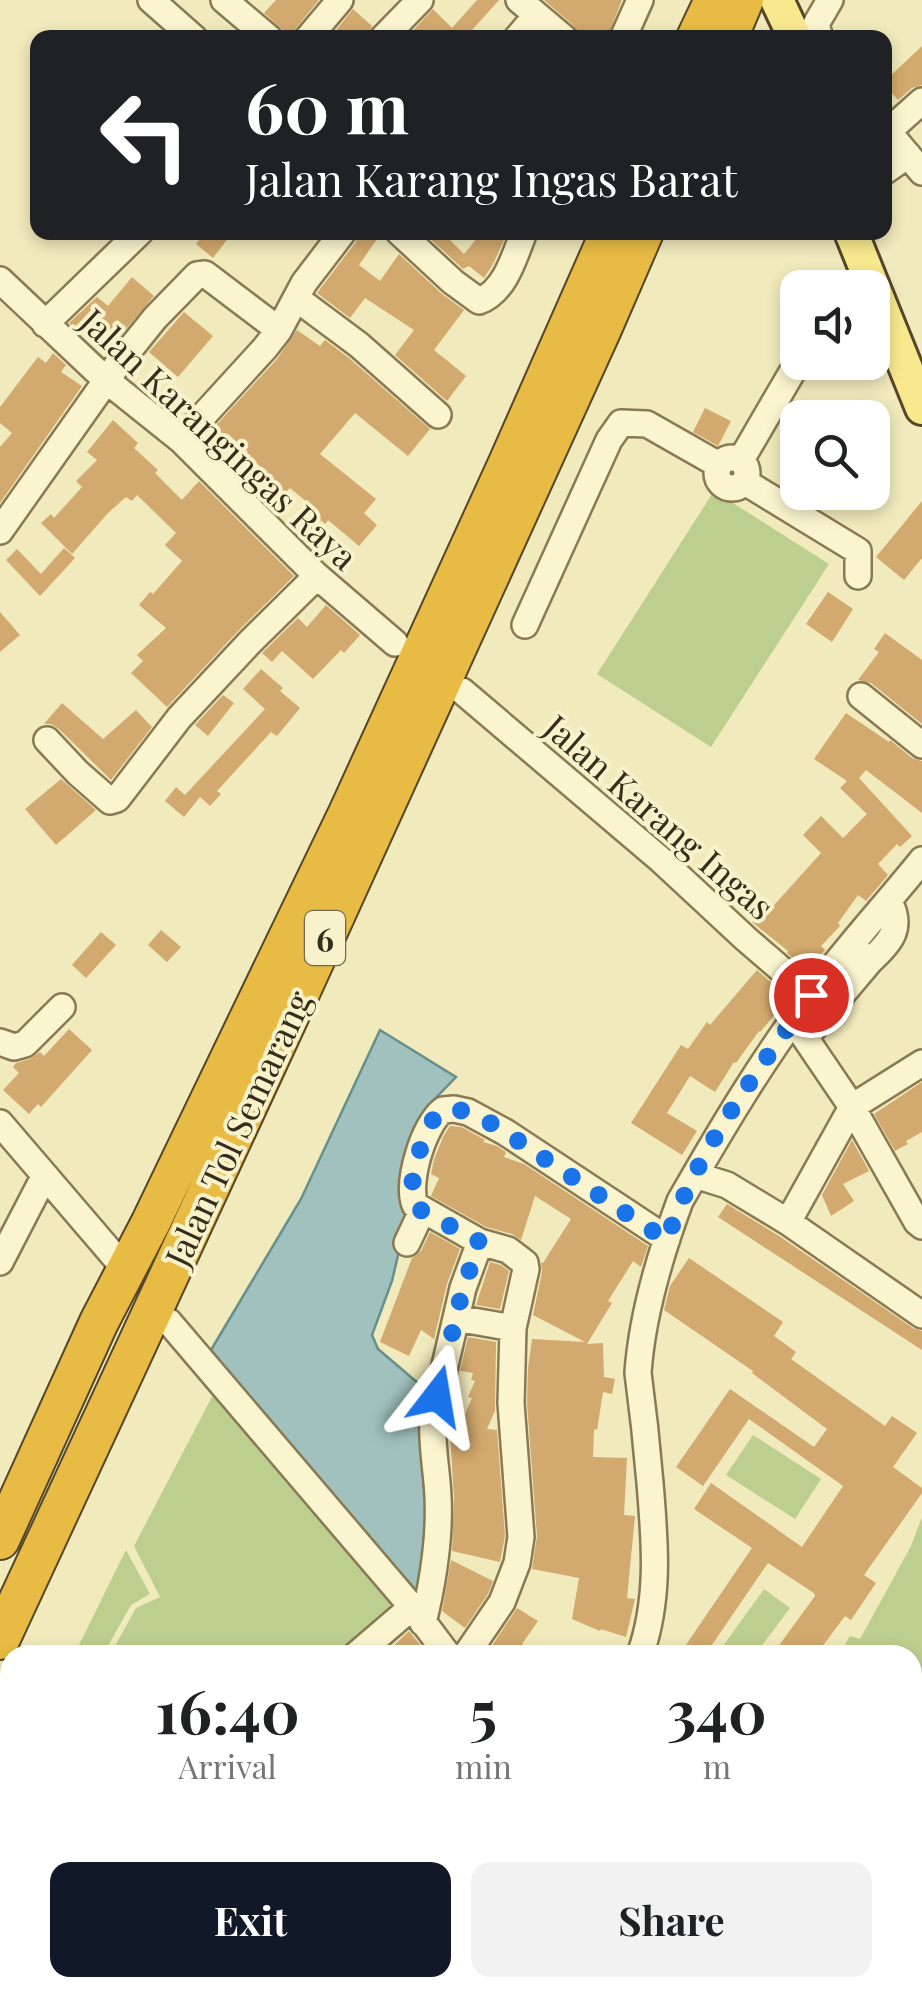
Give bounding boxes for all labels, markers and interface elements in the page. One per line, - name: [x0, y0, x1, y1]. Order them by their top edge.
- text: 60 m: [245, 58, 409, 152]
- icon: left: [80, 70, 210, 200]
- text: Jalan Karang Ingas Barat: [245, 148, 738, 208]
- map controls: [780, 270, 890, 510]
- button: sound: [780, 270, 890, 380]
- street label: Jalan Karangingas Raya: [71, 296, 369, 579]
- button: search: [780, 400, 890, 510]
- street label: Jalan Karang Ingas: [534, 703, 785, 929]
- road number: 6: [305, 911, 345, 965]
- pin: [769, 953, 854, 1038]
- icon: arrive: [784, 968, 839, 1023]
- street label: Jalan Tol Semarang: [152, 982, 322, 1274]
- position arrow: [385, 1344, 489, 1448]
- text: 16:40: [155, 1669, 300, 1749]
- text: 5: [470, 1669, 497, 1749]
- text: 340: [667, 1669, 767, 1749]
- text: Arrival: [178, 1744, 277, 1787]
- text: min: [455, 1744, 512, 1787]
- text: m: [703, 1744, 731, 1787]
- button: Exit: [50, 1862, 451, 1977]
- button: Share: [471, 1862, 872, 1977]

